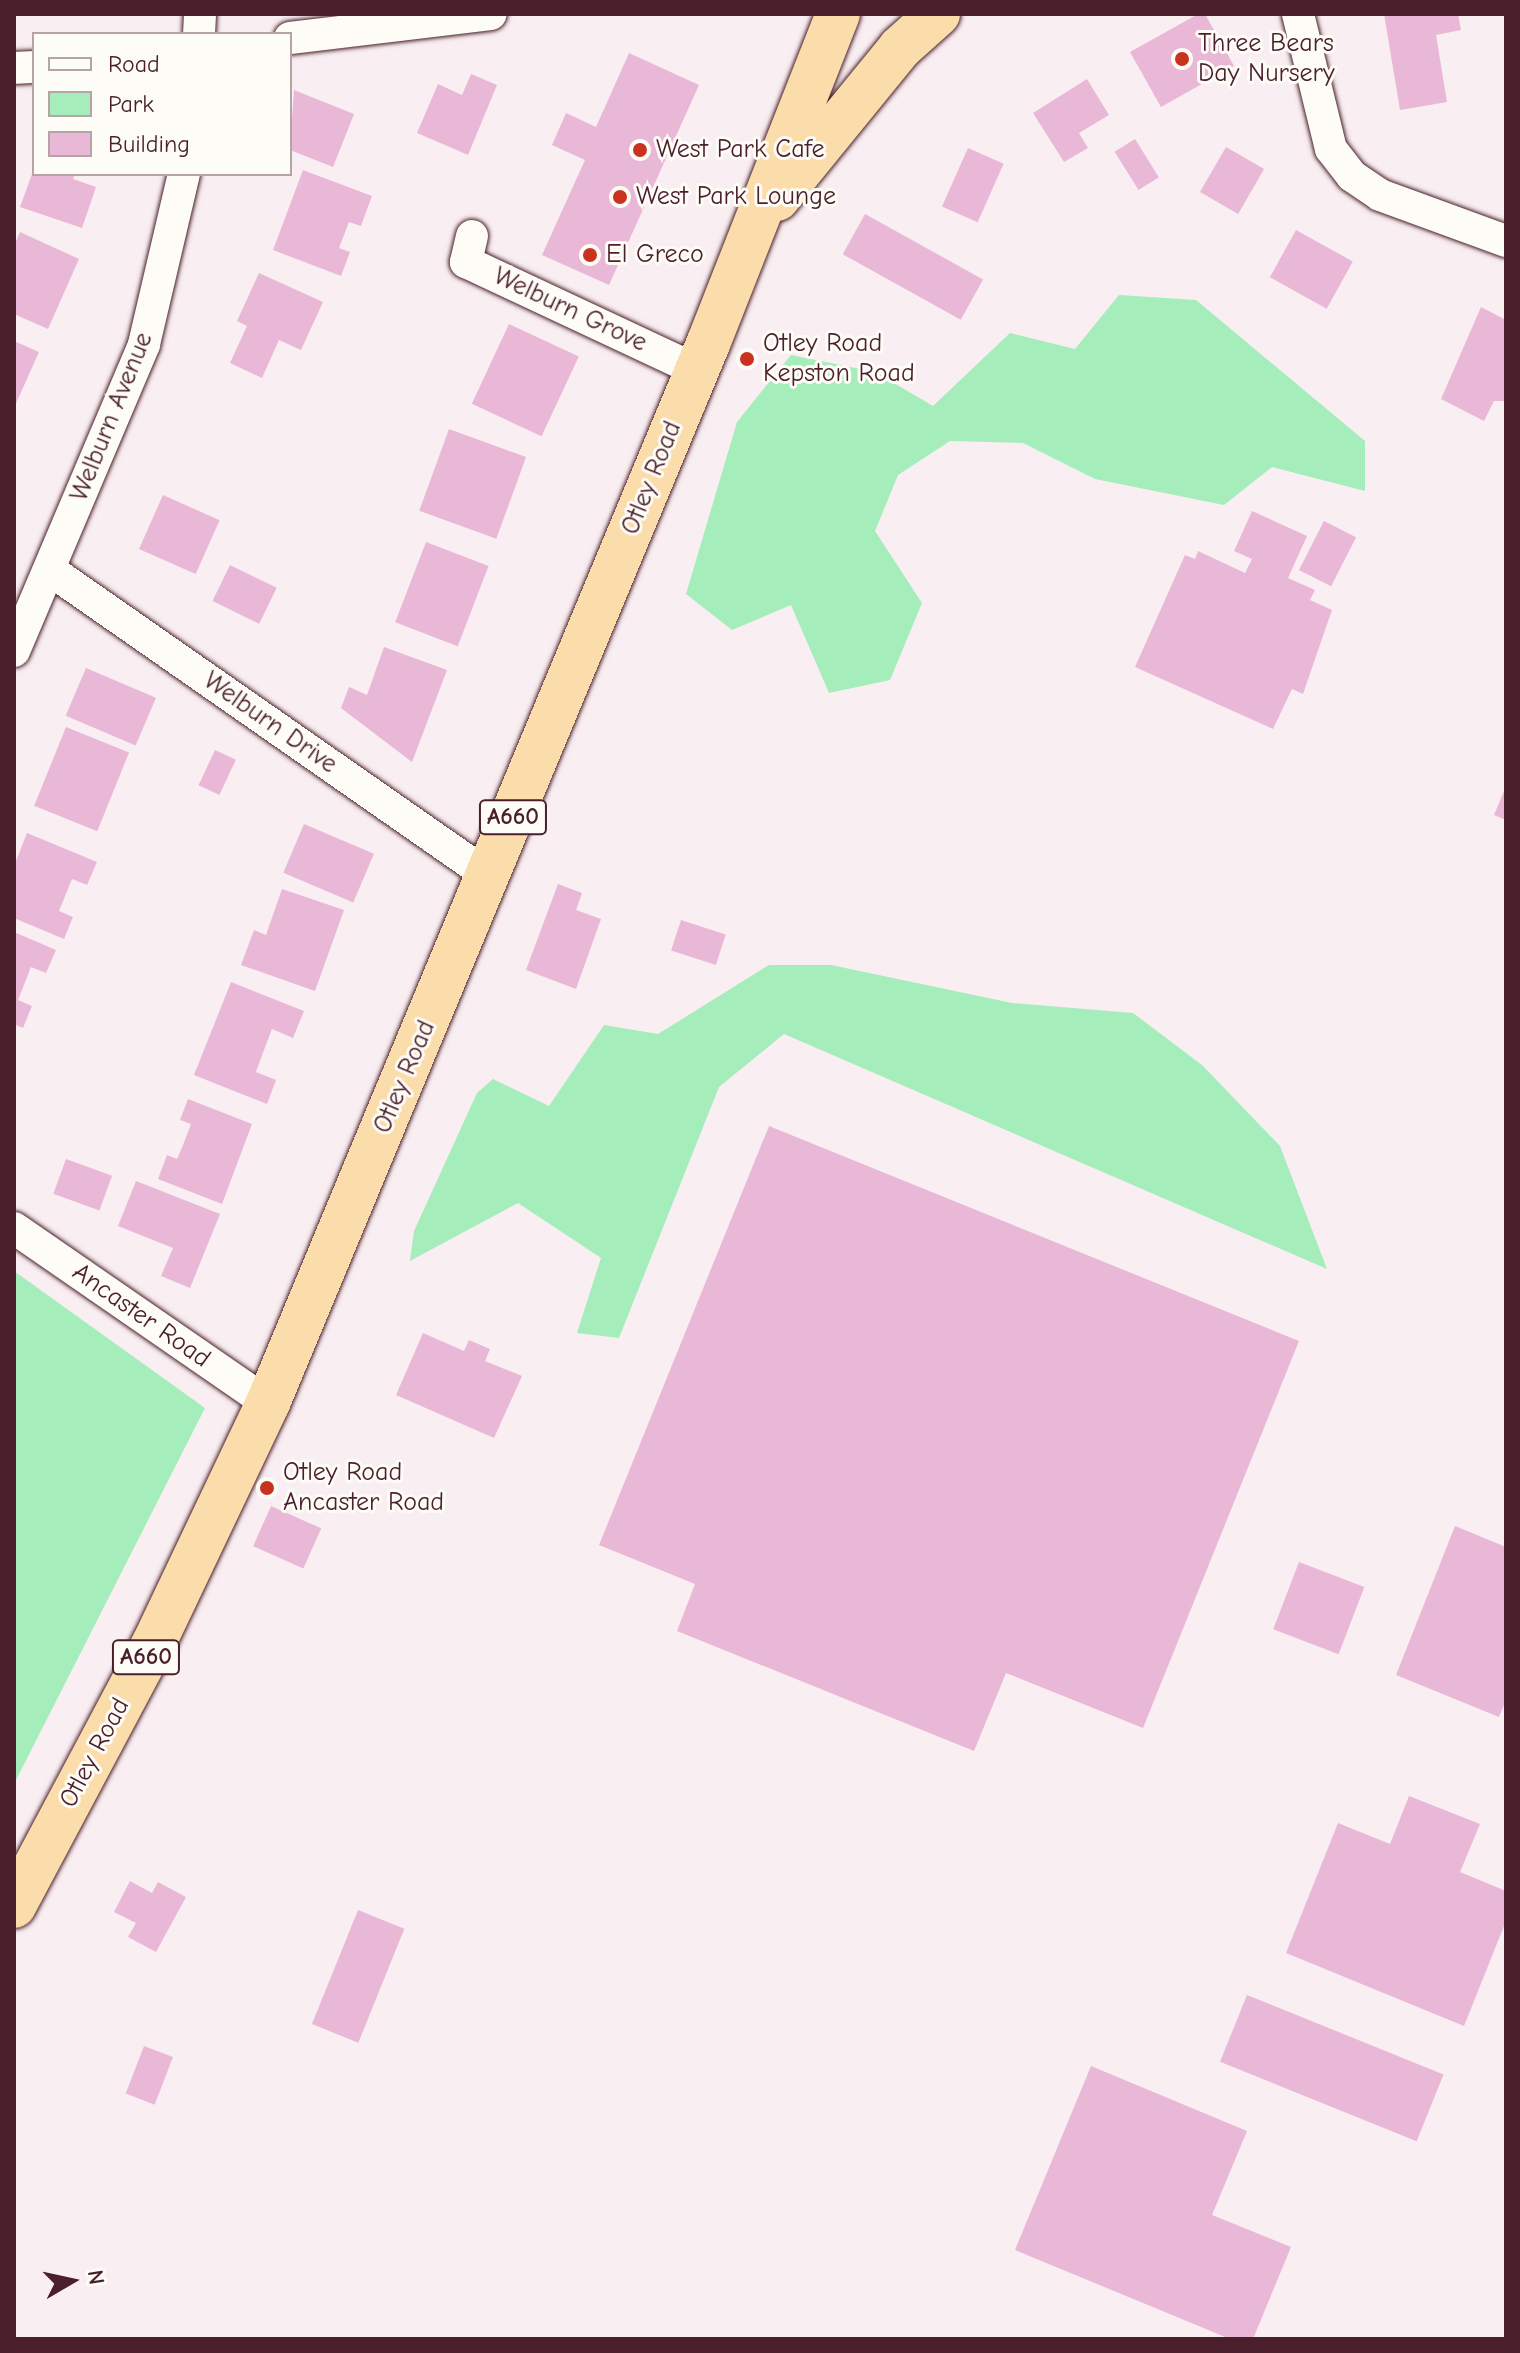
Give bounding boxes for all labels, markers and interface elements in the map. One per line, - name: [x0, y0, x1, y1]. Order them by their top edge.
- place label: Three Bears Day Nursery: [1198, 28, 1334, 90]
- legend: [32, 32, 292, 176]
- text: Road: [108, 50, 160, 78]
- marker: Three Bears Day Nursery: [1173, 50, 1191, 68]
- text: Park: [108, 90, 154, 118]
- text: Building: [108, 130, 190, 158]
- place label: West Park Cafe: [656, 134, 824, 166]
- marker: West Park Cafe: [631, 141, 649, 159]
- place label: West Park Lounge: [636, 181, 836, 213]
- marker: West Park Lounge: [611, 188, 629, 206]
- place label: El Greco: [606, 239, 704, 271]
- marker: El Greco: [581, 246, 599, 264]
- street label: Welburn Grove: [488, 261, 652, 359]
- street label: Welburn Avenue: [64, 328, 160, 506]
- place label: Otley Road Kepston Road: [763, 328, 915, 390]
- marker: Otley Road Kepston Road: [738, 350, 756, 368]
- street label: Otley Road: [615, 417, 689, 539]
- street label: Welburn Drive: [197, 665, 343, 781]
- road number: A660: [477, 797, 549, 837]
- street label: Otley Road: [367, 1016, 443, 1138]
- street label: Ancaster Road: [66, 1257, 216, 1375]
- place label: Otley Road Ancaster Road: [283, 1457, 444, 1518]
- marker: Otley Road Ancaster Road: [258, 1479, 276, 1497]
- road number: A660: [110, 1637, 182, 1677]
- street label: Otley Road: [53, 1693, 137, 1813]
- north arrow: [32, 2241, 112, 2321]
- text: N: [82, 2268, 110, 2286]

